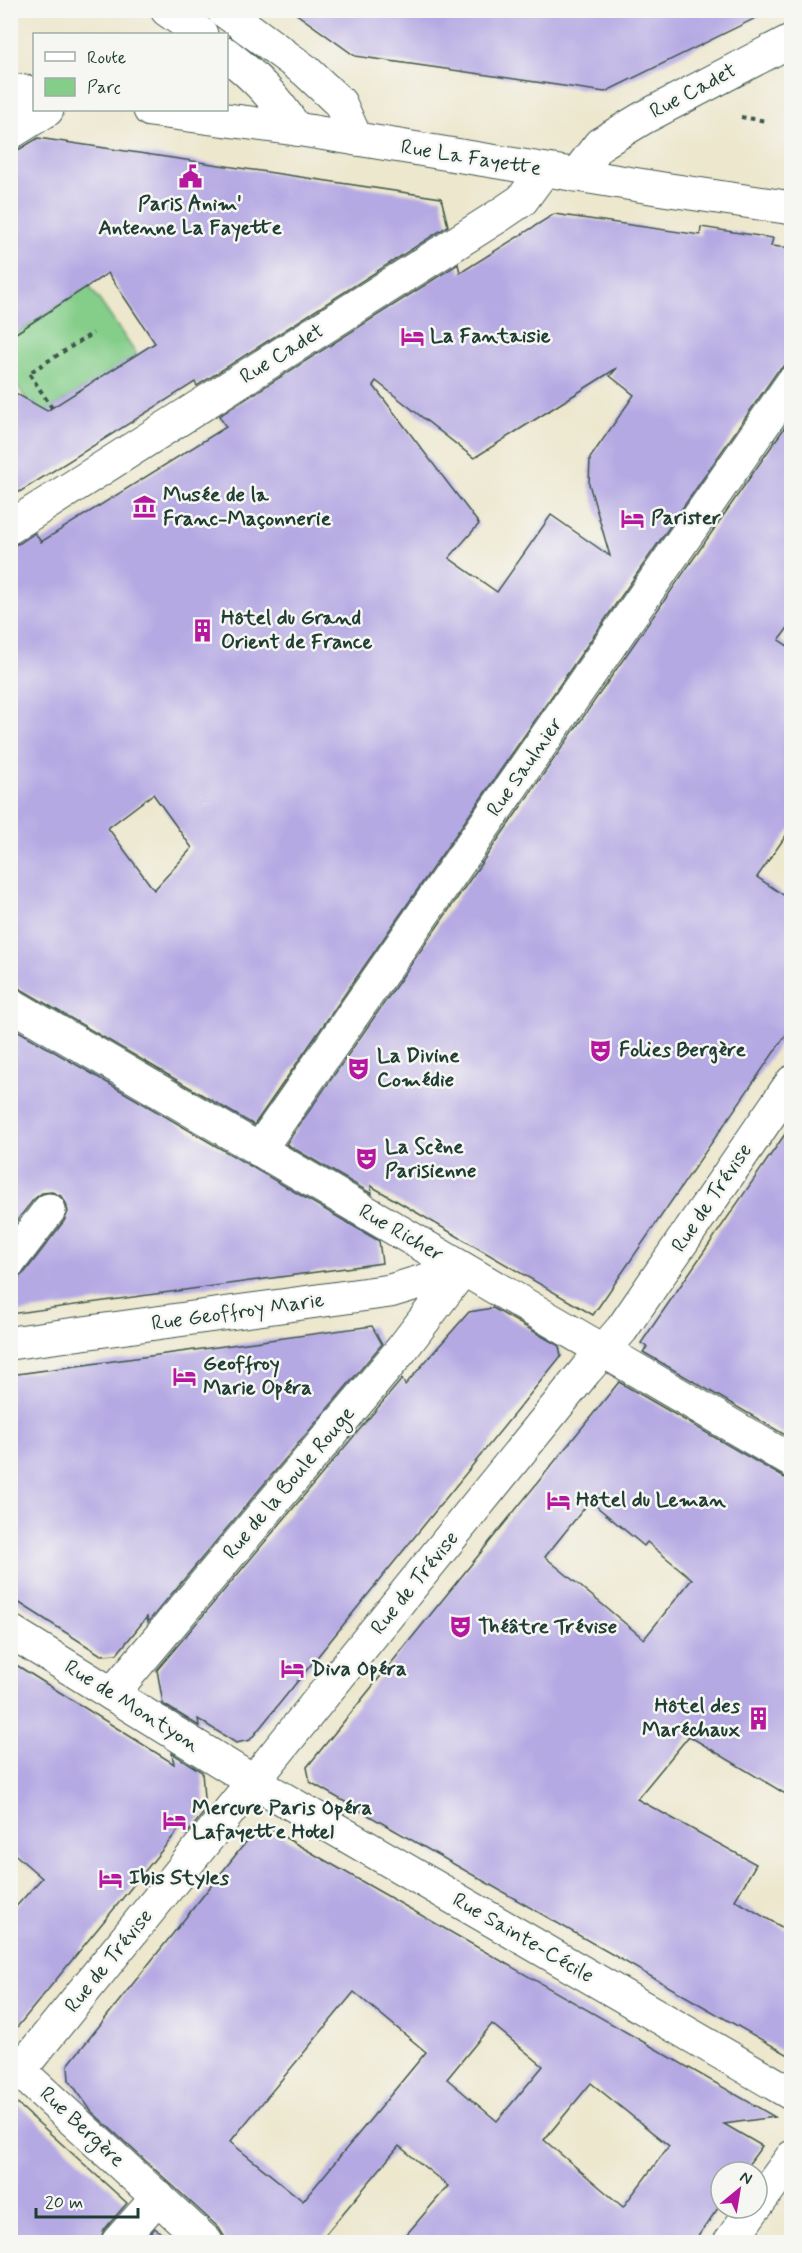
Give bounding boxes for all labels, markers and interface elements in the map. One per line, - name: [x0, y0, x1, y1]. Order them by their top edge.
- legend: [33, 33, 228, 111]
- text: Route: [87, 46, 126, 70]
- street label: Rue Cadet: [645, 56, 741, 126]
- text: Parc: [87, 76, 121, 100]
- street label: Rue La Fayette: [399, 133, 543, 183]
- public building icon: Paris Anim' Antenne La Fayette: [177, 163, 203, 189]
- place label: Paris Anim' Antenne La Fayette: [98, 190, 283, 242]
- street label: Rue Cadet: [235, 317, 329, 391]
- place label: La Fantaisie: [430, 322, 551, 350]
- hotel icon: La Fantaisie: [399, 323, 425, 349]
- place label: Musée de la Franc-Maçonnerie: [163, 481, 332, 533]
- museum icon: Musée de la Franc-Maçonnerie: [132, 494, 158, 520]
- place label: Parister: [651, 504, 721, 532]
- hotel icon: Parister: [620, 505, 646, 531]
- place label: Hôtel du Grand Orient de France: [221, 604, 372, 656]
- building icon: Hôtel du Grand Orient de France: [190, 617, 216, 643]
- street label: Rue Saulnier: [480, 711, 570, 822]
- place label: Folies Bergère: [619, 1036, 746, 1064]
- theatre icon: Folies Bergère: [588, 1037, 614, 1063]
- place label: La Divine Comédie: [377, 1042, 460, 1094]
- theatre icon: La Divine Comédie: [346, 1055, 372, 1081]
- place label: La Scène Parisienne: [385, 1133, 477, 1185]
- street label: Rue de Trévise: [665, 1138, 759, 1258]
- theatre icon: La Scène Parisienne: [354, 1146, 380, 1172]
- street label: Rue Richer: [353, 1197, 449, 1269]
- street label: Rue Geoffroy Marie: [150, 1286, 326, 1338]
- place label: Geoffroy Marie Opéra: [203, 1350, 312, 1402]
- hotel icon: Geoffroy Marie Opéra: [172, 1363, 198, 1389]
- street label: Rue de la Boule Rouge: [217, 1401, 362, 1566]
- place label: Hôtel du Leman: [576, 1486, 726, 1514]
- hotel icon: Hôtel du Leman: [545, 1487, 571, 1513]
- street label: Rue de Trévise: [364, 1525, 466, 1641]
- place label: Théâtre Trévise: [478, 1613, 617, 1641]
- theatre icon: Théâtre Trévise: [447, 1614, 473, 1640]
- street label: Rue de Montyon: [59, 1653, 205, 1759]
- place label: Diva Opéra: [311, 1655, 407, 1683]
- hotel icon: Diva Opéra: [280, 1656, 306, 1682]
- place label: Hôtel des Maréchaux: [642, 1692, 741, 1744]
- building icon: Hôtel des Maréchaux: [745, 1705, 771, 1731]
- place label: Mercure Paris Opéra Lafayette Hotel: [192, 1794, 372, 1846]
- hotel icon: Mercure Paris Opéra Lafayette Hotel: [161, 1807, 187, 1833]
- place label: Ibis Styles: [129, 1864, 230, 1892]
- hotel icon: Ibis Styles: [98, 1865, 124, 1891]
- street label: Rue Sainte-Cécile: [447, 1886, 599, 1990]
- street label: Rue de Trévise: [58, 1903, 160, 2019]
- street label: Rue Bergère: [33, 2080, 131, 2174]
- north arrow: [709, 2160, 769, 2220]
- text: N: [736, 2167, 756, 2190]
- scale bar: [36, 2181, 138, 2219]
- text: 20 m: [45, 2191, 83, 2215]

